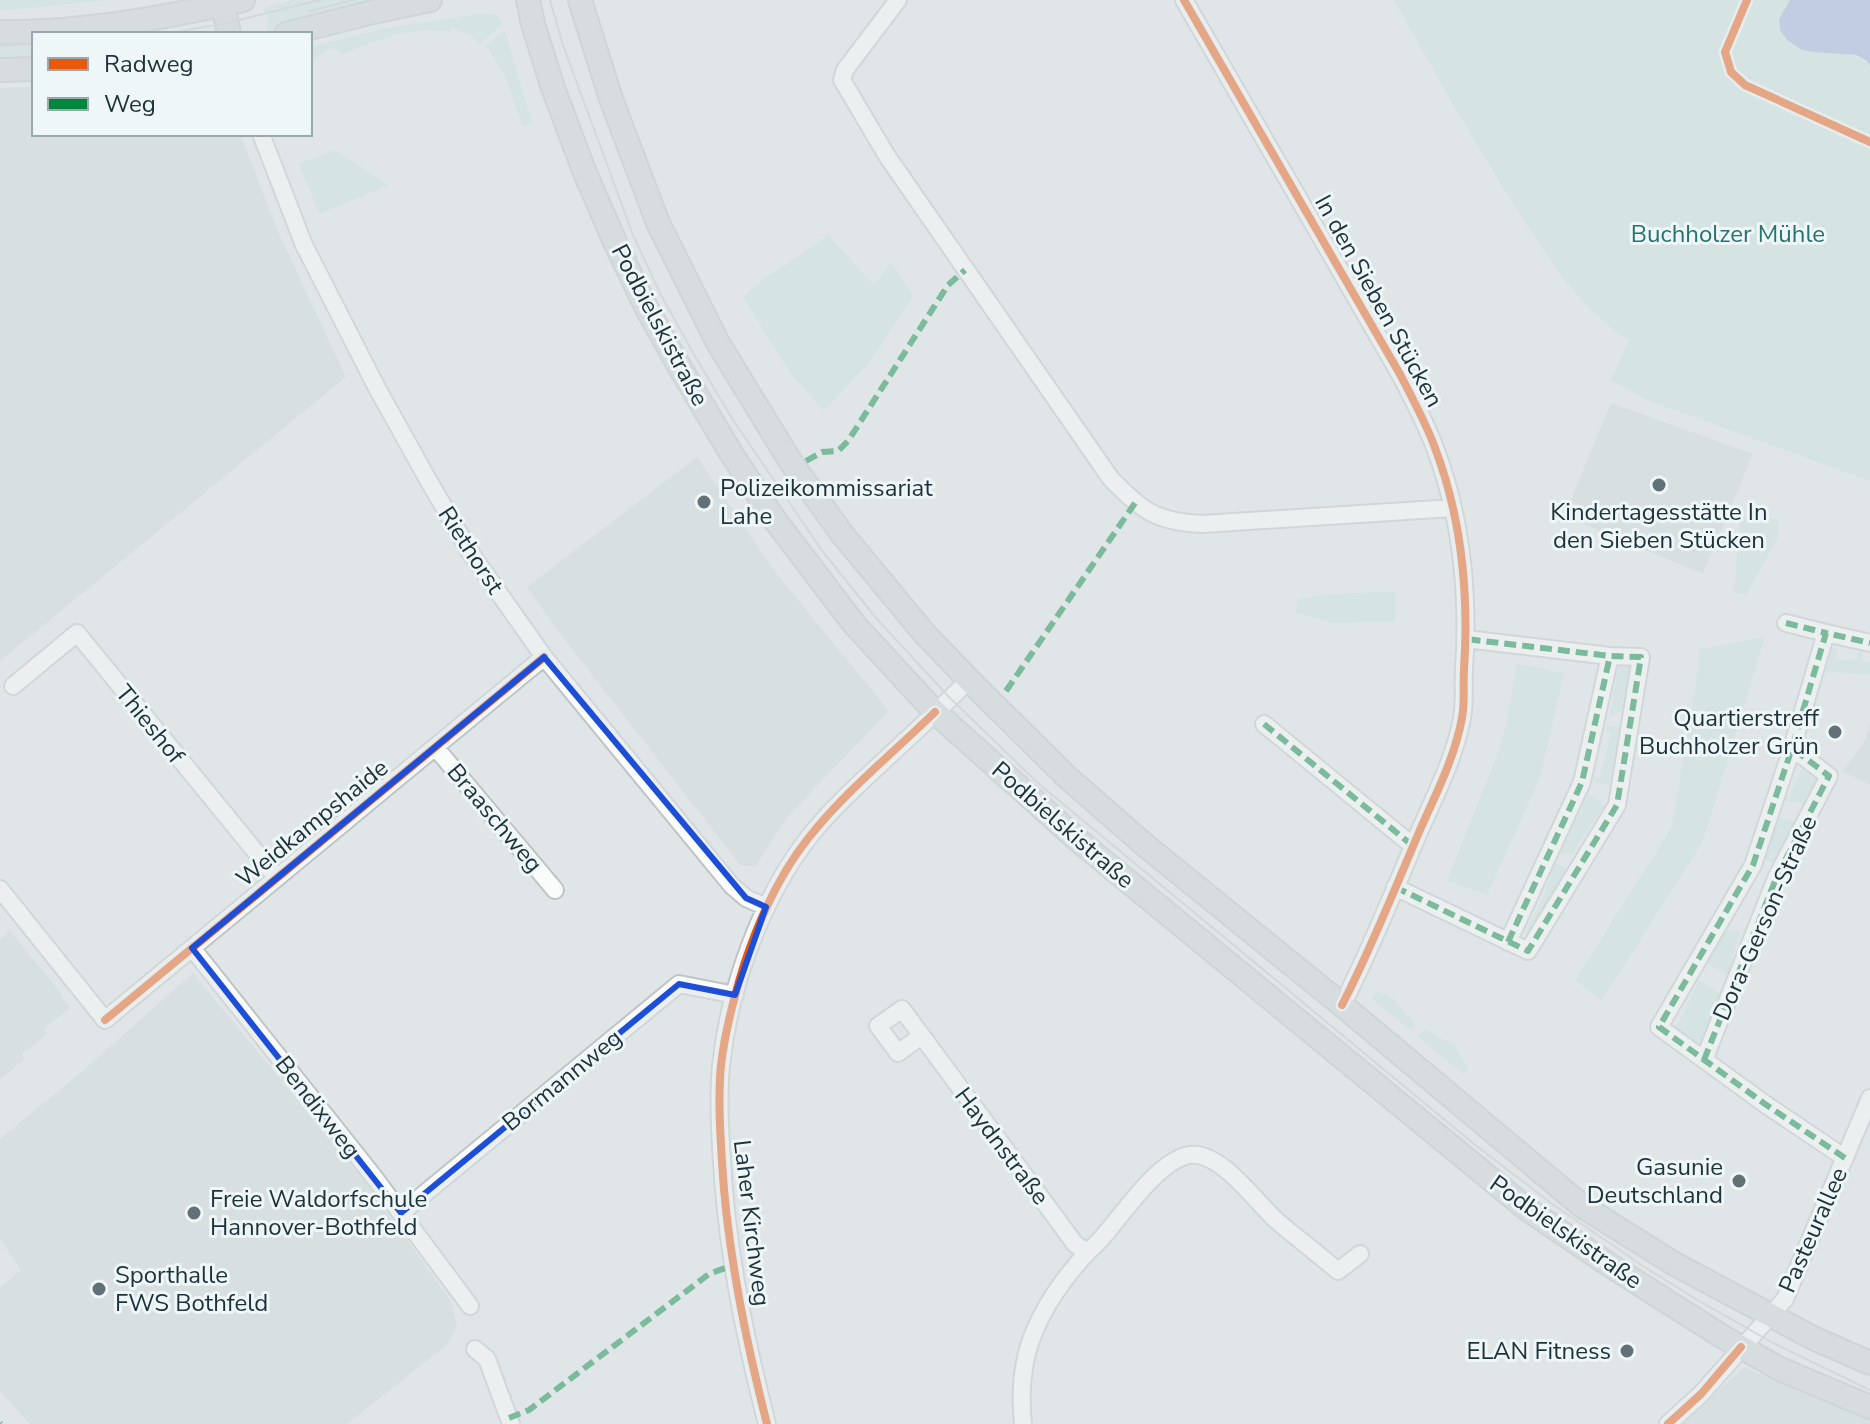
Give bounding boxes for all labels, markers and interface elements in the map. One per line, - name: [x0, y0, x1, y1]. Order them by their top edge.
- legend: [32, 32, 312, 136]
- text: Radweg: [104, 48, 194, 80]
- text: Weg: [104, 88, 156, 120]
- street label: In den Sieben Stücken: [1307, 189, 1451, 413]
- park label: Buchholzer Mühle: [1631, 218, 1825, 250]
- street label: Podbielskistraße: [604, 238, 716, 412]
- place label: Polizeikommissariat Lahe: [720, 472, 933, 532]
- marker: Kindertagesstätte In den Sieben Stücken: [1650, 476, 1668, 494]
- marker: Polizeikommissariat Lahe: [695, 493, 713, 511]
- place label: Kindertagesstätte In den Sieben Stücken: [1550, 496, 1768, 556]
- street label: Riethorst: [431, 500, 511, 600]
- street label: Thieshof: [108, 678, 192, 771]
- place label: Quartierstreff Buchholzer Grün: [1639, 702, 1820, 762]
- marker: Quartierstreff Buchholzer Grün: [1826, 723, 1844, 741]
- street label: Weidkampshaide: [229, 752, 395, 894]
- street label: Podbielskistraße: [985, 754, 1141, 896]
- street label: Braaschweg: [440, 757, 550, 879]
- street label: Dora-Gerson-Straße: [1705, 810, 1825, 1026]
- street label: Bormannweg: [495, 1022, 629, 1138]
- street label: Bendixweg: [268, 1049, 368, 1165]
- street label: Haydnstraße: [947, 1081, 1057, 1211]
- street label: Laher Kirchweg: [726, 1138, 778, 1308]
- place label: Gasunie Deutschland: [1587, 1151, 1723, 1211]
- street label: Pasteurallee: [1771, 1162, 1855, 1298]
- street label: Podbielskistraße: [1484, 1168, 1648, 1296]
- marker: Gasunie Deutschland: [1730, 1172, 1748, 1190]
- place label: Freie Waldorfschule Hannover-Bothfeld: [210, 1183, 427, 1243]
- marker: Freie Waldorfschule Hannover-Bothfeld: [185, 1204, 203, 1222]
- place label: Sporthalle FWS Bothfeld: [115, 1259, 268, 1319]
- marker: Sporthalle FWS Bothfeld: [90, 1280, 108, 1298]
- place label: ELAN Fitness: [1466, 1335, 1611, 1367]
- marker: ELAN Fitness: [1618, 1342, 1636, 1360]

